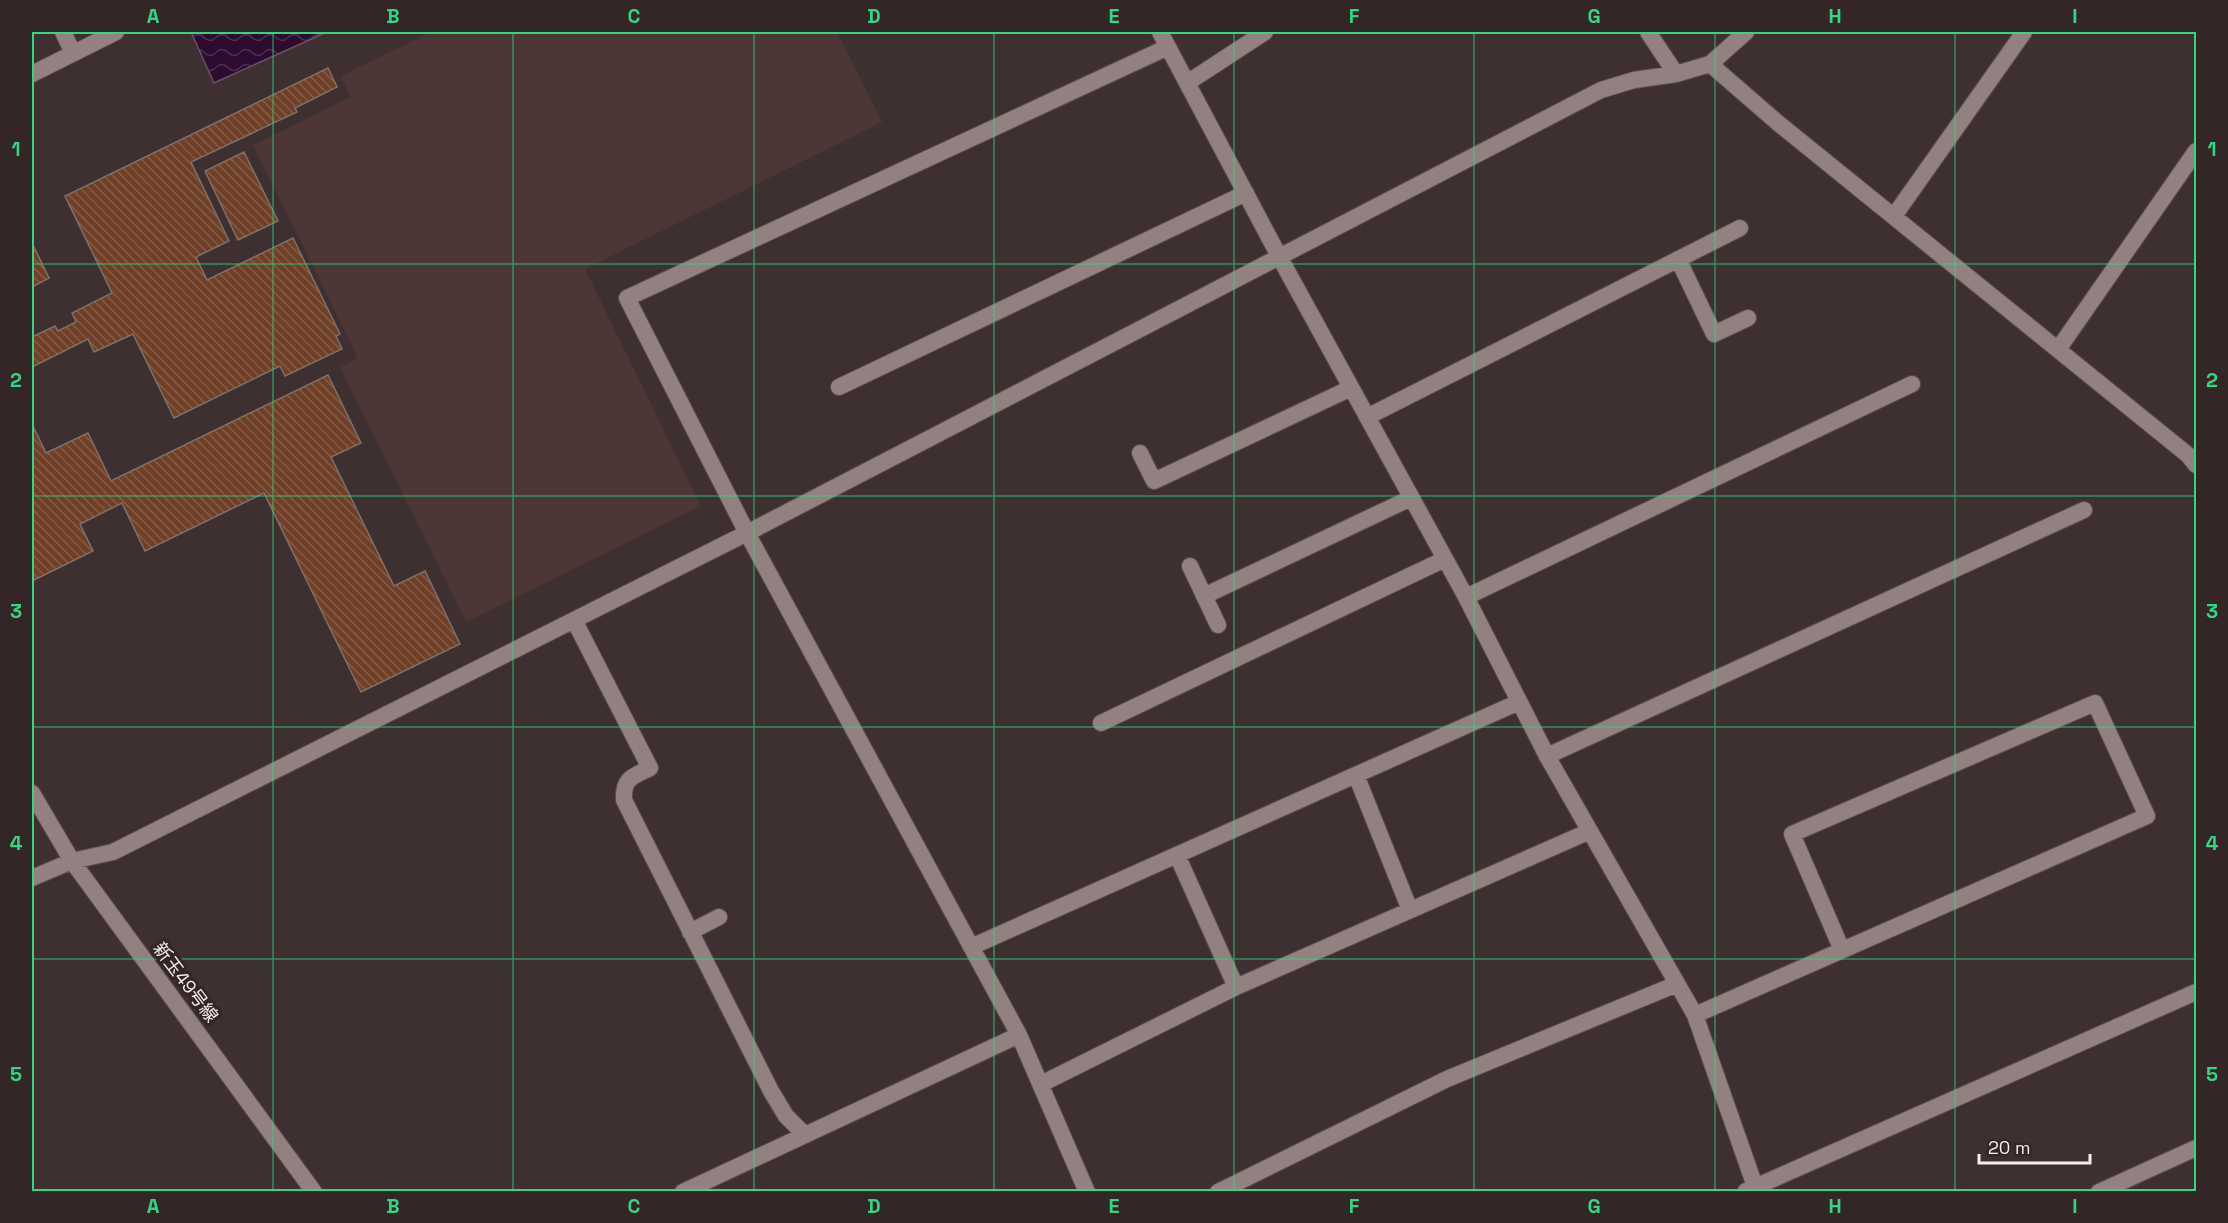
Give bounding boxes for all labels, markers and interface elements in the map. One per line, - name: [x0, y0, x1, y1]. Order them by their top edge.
- text: A: [147, 3, 160, 29]
- text: B: [386, 3, 400, 29]
- text: C: [628, 3, 641, 29]
- text: D: [867, 3, 881, 29]
- text: E: [1108, 3, 1120, 29]
- text: F: [1349, 3, 1360, 29]
- text: G: [1587, 3, 1601, 29]
- text: H: [1828, 3, 1842, 29]
- text: I: [2072, 3, 2078, 29]
- text: 1: [11, 136, 21, 162]
- text: 1: [2207, 136, 2217, 162]
- text: 2: [10, 367, 22, 393]
- text: 2: [2206, 367, 2218, 393]
- text: 3: [10, 598, 22, 624]
- text: 3: [2206, 598, 2218, 624]
- text: 4: [10, 830, 23, 856]
- text: 4: [2206, 830, 2219, 856]
- street label: 新玉49号線: [148, 937, 224, 1027]
- text: 5: [10, 1061, 22, 1087]
- text: 5: [2206, 1061, 2218, 1087]
- scale bar: [1979, 1127, 2090, 1165]
- text: 20 m: [1988, 1136, 2031, 1159]
- text: A: [147, 1193, 160, 1219]
- text: B: [386, 1193, 400, 1219]
- text: C: [628, 1193, 641, 1219]
- text: D: [867, 1193, 881, 1219]
- text: E: [1108, 1193, 1120, 1219]
- text: F: [1349, 1193, 1360, 1219]
- text: G: [1587, 1193, 1601, 1219]
- text: H: [1828, 1193, 1842, 1219]
- text: I: [2072, 1193, 2078, 1219]

